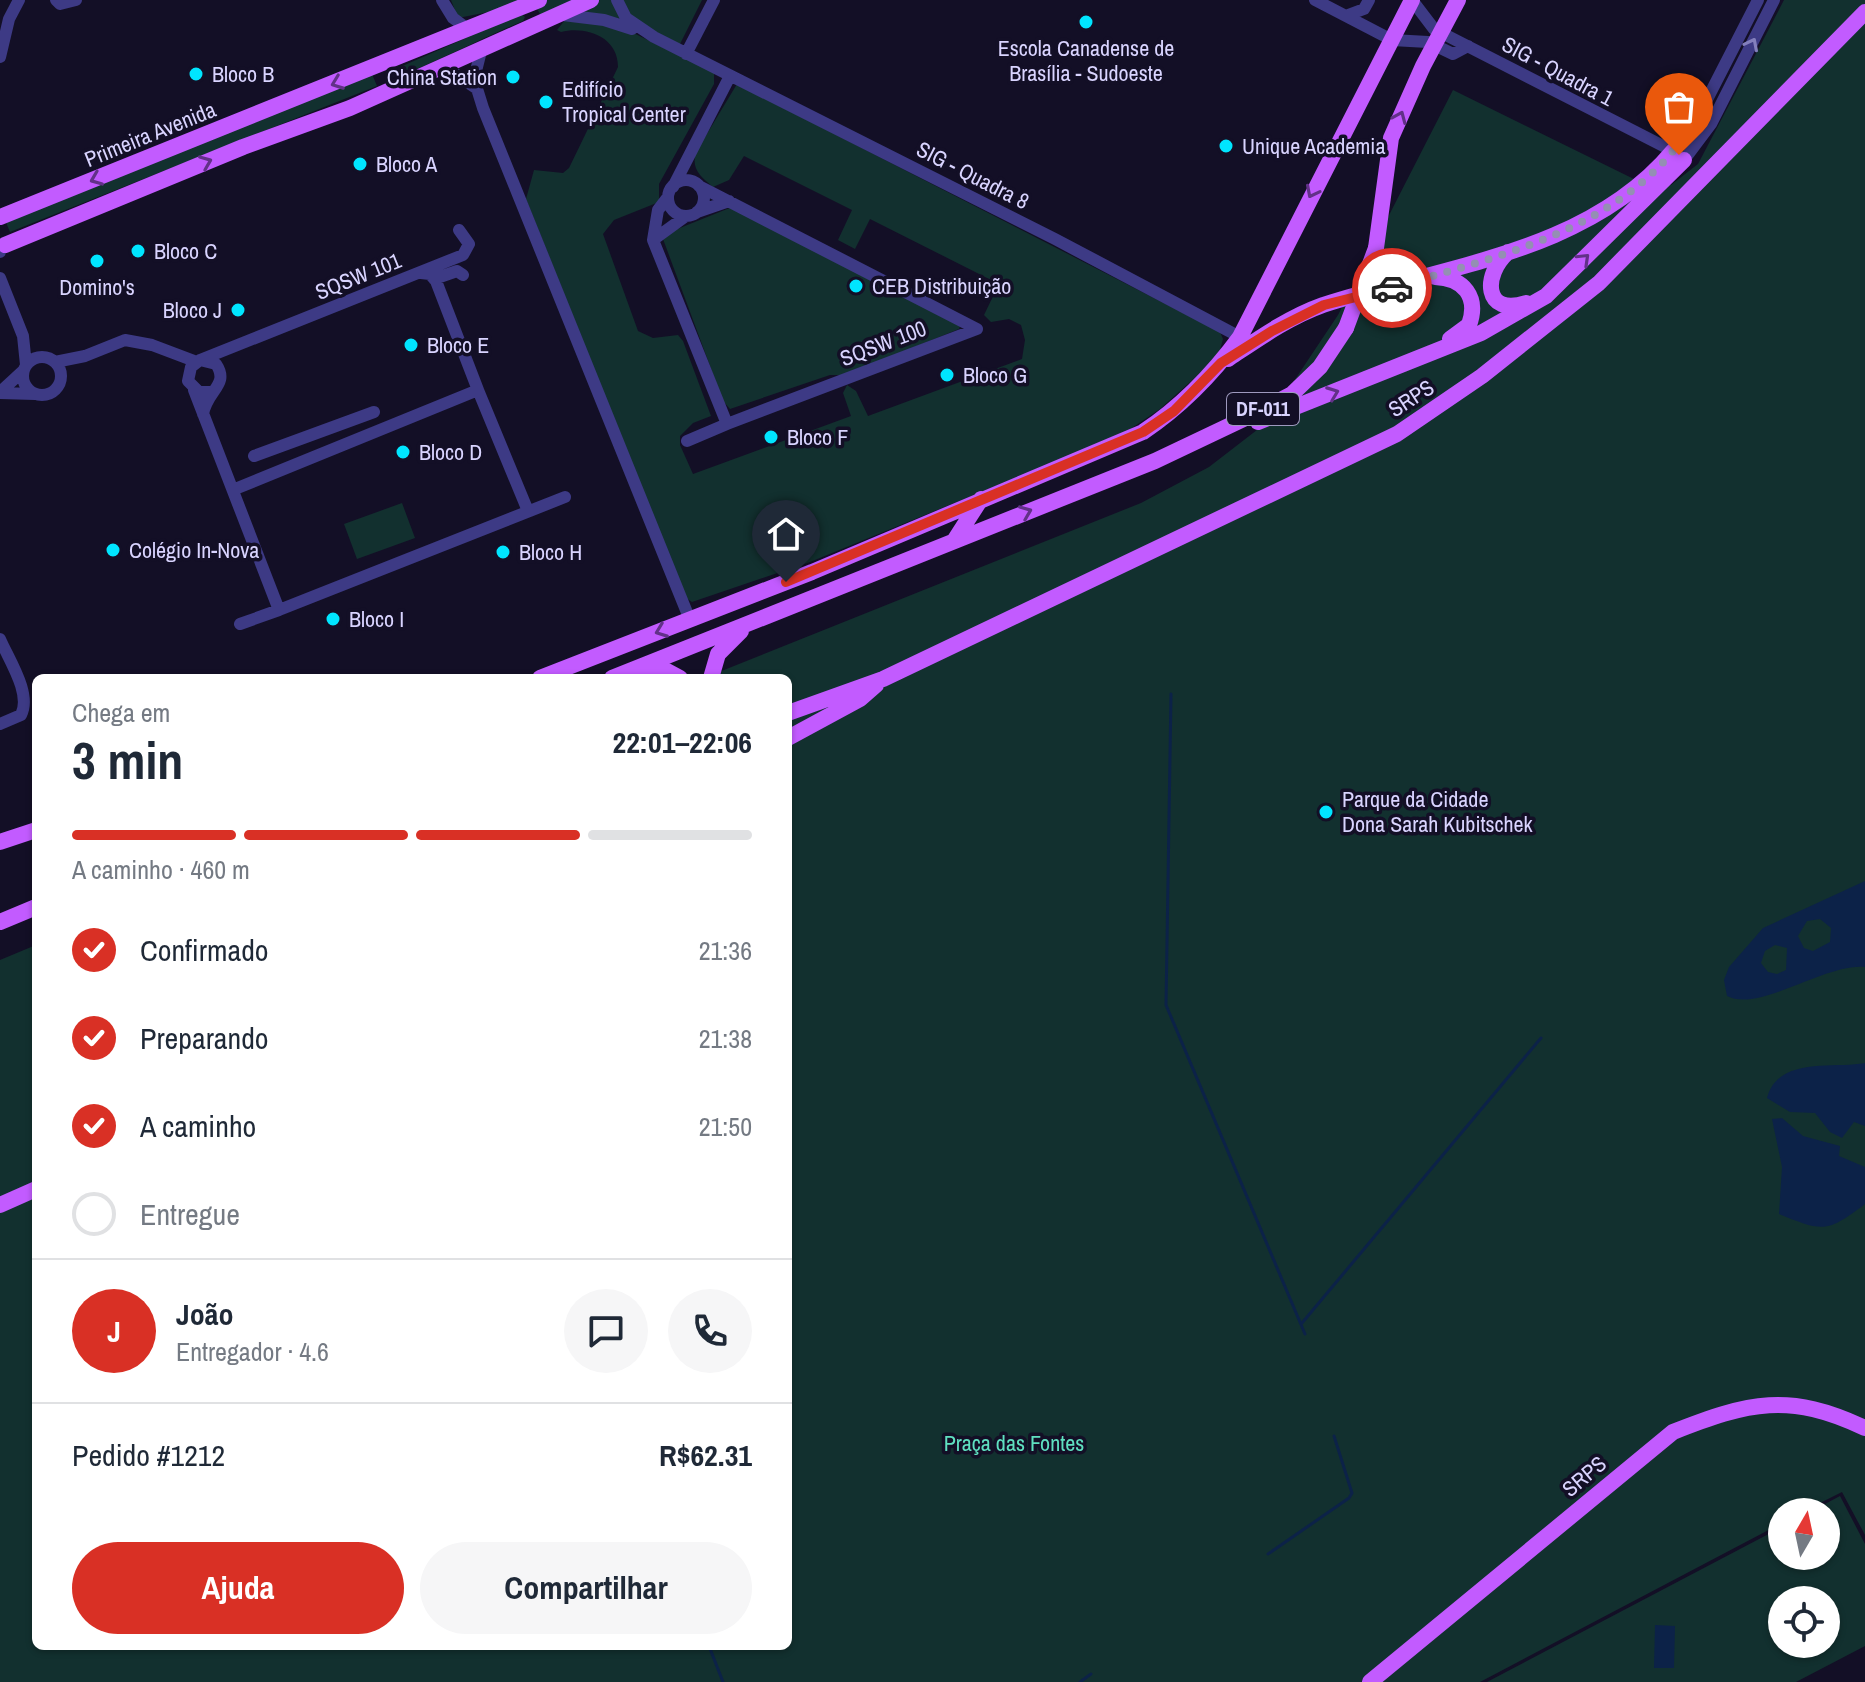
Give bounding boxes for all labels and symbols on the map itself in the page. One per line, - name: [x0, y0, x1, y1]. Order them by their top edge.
- marker: Escola Canadense de Brasília - Sudoeste: [1077, 13, 1095, 31]
- street label: SIG - Quadra 1: [1497, 29, 1619, 113]
- place label: Escola Canadense de Brasília - Sudoeste: [998, 33, 1174, 88]
- one-way arrow: [1742, 38, 1758, 53]
- place label: Bloco B: [212, 59, 274, 89]
- place label: China Station: [387, 62, 497, 92]
- marker: Bloco B: [187, 65, 205, 83]
- marker: China Station: [504, 68, 522, 86]
- one-way arrow: [331, 73, 345, 90]
- pin: [1645, 73, 1713, 155]
- place label: Edifício Tropical Center: [562, 74, 686, 129]
- marker: Edifício Tropical Center: [537, 93, 555, 111]
- street label: Primeira Avenida: [80, 94, 220, 174]
- one-way arrow: [1390, 111, 1406, 125]
- place label: Unique Academia: [1242, 131, 1385, 161]
- street label: SIG - Quadra 8: [912, 134, 1034, 216]
- marker: Unique Academia: [1217, 137, 1235, 155]
- place label: Bloco A: [376, 149, 438, 179]
- one-way arrow: [198, 155, 212, 171]
- marker: Bloco A: [351, 155, 369, 173]
- one-way arrow: [90, 170, 104, 186]
- one-way arrow: [1306, 183, 1322, 198]
- place label: Bloco C: [154, 236, 217, 266]
- marker: Bloco C: [129, 242, 147, 260]
- street label: SQSW 101: [311, 245, 405, 307]
- courier: [1352, 248, 1432, 328]
- marker: Domino's: [88, 252, 106, 270]
- one-way arrow: [1575, 254, 1589, 268]
- place label: CEB Distribuição: [872, 271, 1011, 301]
- place label: Domino's: [59, 272, 135, 302]
- marker: CEB Distribuição: [847, 277, 865, 295]
- place label: Bloco J: [163, 295, 222, 325]
- marker: Bloco J: [229, 301, 247, 319]
- street label: SQSW 100: [835, 313, 931, 373]
- place label: Bloco E: [427, 330, 489, 360]
- marker: Bloco E: [402, 336, 420, 354]
- place label: Bloco G: [963, 360, 1027, 390]
- marker: Bloco G: [938, 366, 956, 384]
- street label: SRPS: [1382, 372, 1440, 424]
- one-way arrow: [1325, 386, 1339, 403]
- road number: DF-011: [1227, 393, 1299, 425]
- place label: Bloco F: [787, 422, 848, 452]
- marker: Bloco F: [762, 428, 780, 446]
- place label: Bloco D: [419, 437, 482, 467]
- marker: Bloco D: [394, 443, 412, 461]
- pin: [752, 500, 820, 582]
- one-way arrow: [1018, 506, 1032, 522]
- place label: Colégio In-Nova: [129, 535, 259, 565]
- place label: Bloco H: [519, 537, 582, 567]
- marker: Colégio In-Nova: [104, 541, 122, 559]
- marker: Bloco H: [494, 543, 512, 561]
- place label: Bloco I: [349, 604, 404, 634]
- marker: Bloco I: [324, 610, 342, 628]
- one-way arrow: [655, 621, 669, 638]
- place label: Parque da Cidade Dona Sarah Kubitschek: [1342, 784, 1534, 839]
- marker: Parque da Cidade Dona Sarah Kubitschek: [1317, 803, 1335, 821]
- park label: Praça das Fontes: [944, 1428, 1084, 1458]
- street label: SRPS: [1556, 1449, 1612, 1503]
- north arrow: [1768, 1498, 1840, 1570]

